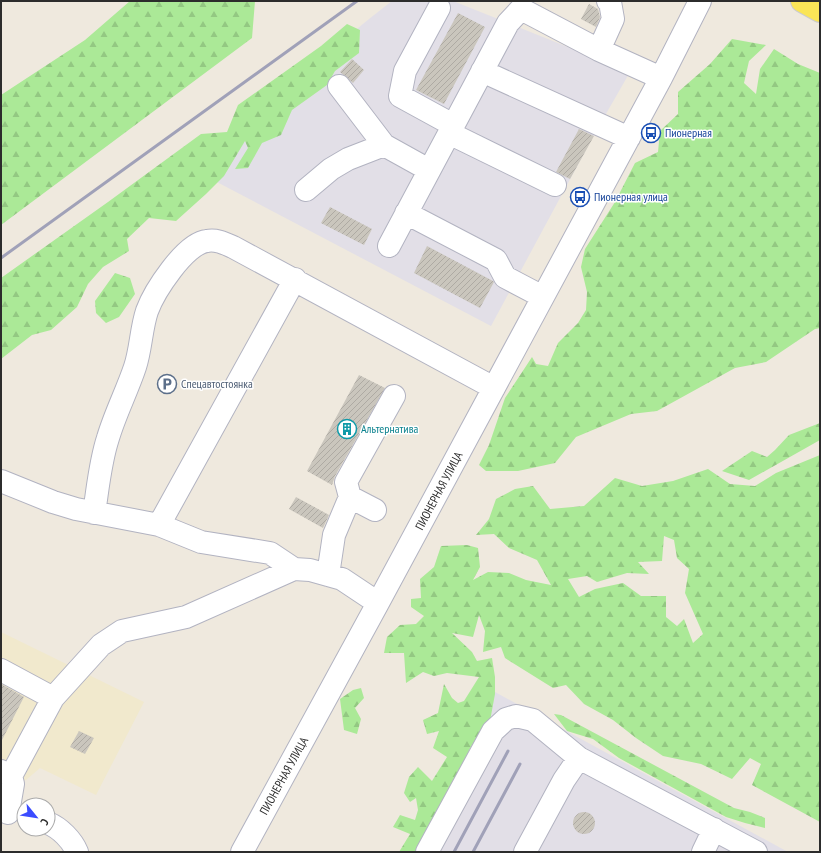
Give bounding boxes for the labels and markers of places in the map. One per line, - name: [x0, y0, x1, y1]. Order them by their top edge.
- bus stop icon: Пионерная: [640, 122, 662, 144]
- place label: Пионерная: [665, 125, 712, 140]
- bus stop icon: Пионерная улица: [569, 186, 591, 208]
- place label: Пионерная улица: [594, 189, 668, 204]
- parking icon: Спецавтостоянка: [156, 373, 178, 395]
- place label: Спецавтостоянка: [181, 376, 253, 391]
- building icon: Альтернатива: [336, 418, 358, 440]
- place label: Альтернатива: [361, 421, 418, 436]

